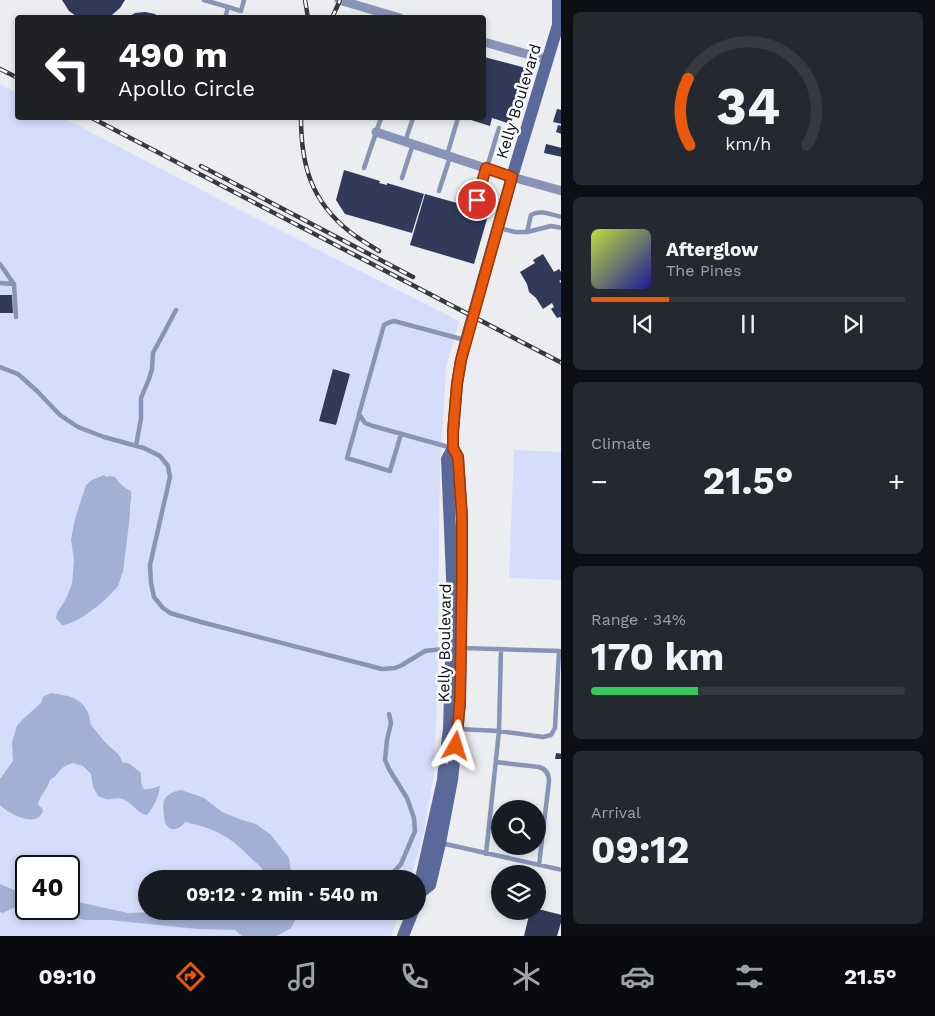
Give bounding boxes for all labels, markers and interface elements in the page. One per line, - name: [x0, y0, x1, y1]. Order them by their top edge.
- text: 490 m: [118, 34, 228, 76]
- icon: left: [35, 35, 100, 100]
- street label: Kelly Boulevard: [492, 41, 545, 161]
- text: Apollo Circle: [118, 76, 255, 101]
- text: 34: [716, 76, 780, 137]
- text: km/h: [725, 133, 771, 154]
- pin: [456, 179, 498, 221]
- icon: arrive: [463, 186, 491, 214]
- text: Afterglow: [666, 238, 758, 261]
- text: The Pines: [666, 261, 742, 280]
- icon: previous: [629, 310, 657, 338]
- icon: pause: [734, 310, 762, 338]
- icon: next: [839, 310, 867, 338]
- text: Climate: [591, 434, 651, 453]
- text: 21.5°: [702, 459, 794, 503]
- text: −: [591, 465, 608, 498]
- text: +: [888, 465, 905, 498]
- street label: Kelly Boulevard: [434, 583, 455, 703]
- text: Range · 34%: [591, 610, 686, 629]
- text: 170 km: [591, 635, 724, 679]
- position arrow: [429, 719, 481, 771]
- map controls: [491, 800, 546, 920]
- button: search: [491, 800, 546, 855]
- text: Arrival: [591, 803, 641, 822]
- text: 09:12: [591, 828, 689, 872]
- speed limit sign: 40: [15, 855, 80, 920]
- button: layers: [491, 865, 546, 920]
- text: 09:12 · 2 min · 540 m: [186, 883, 378, 906]
- icon: directions: [173, 959, 208, 994]
- icon: music: [285, 959, 320, 994]
- icon: phone: [397, 959, 432, 994]
- icon: climate: [509, 959, 544, 994]
- icon: car: [620, 959, 655, 994]
- icon: filters: [732, 959, 767, 994]
- text: 09:10: [38, 964, 96, 989]
- text: 21.5°: [844, 964, 897, 989]

